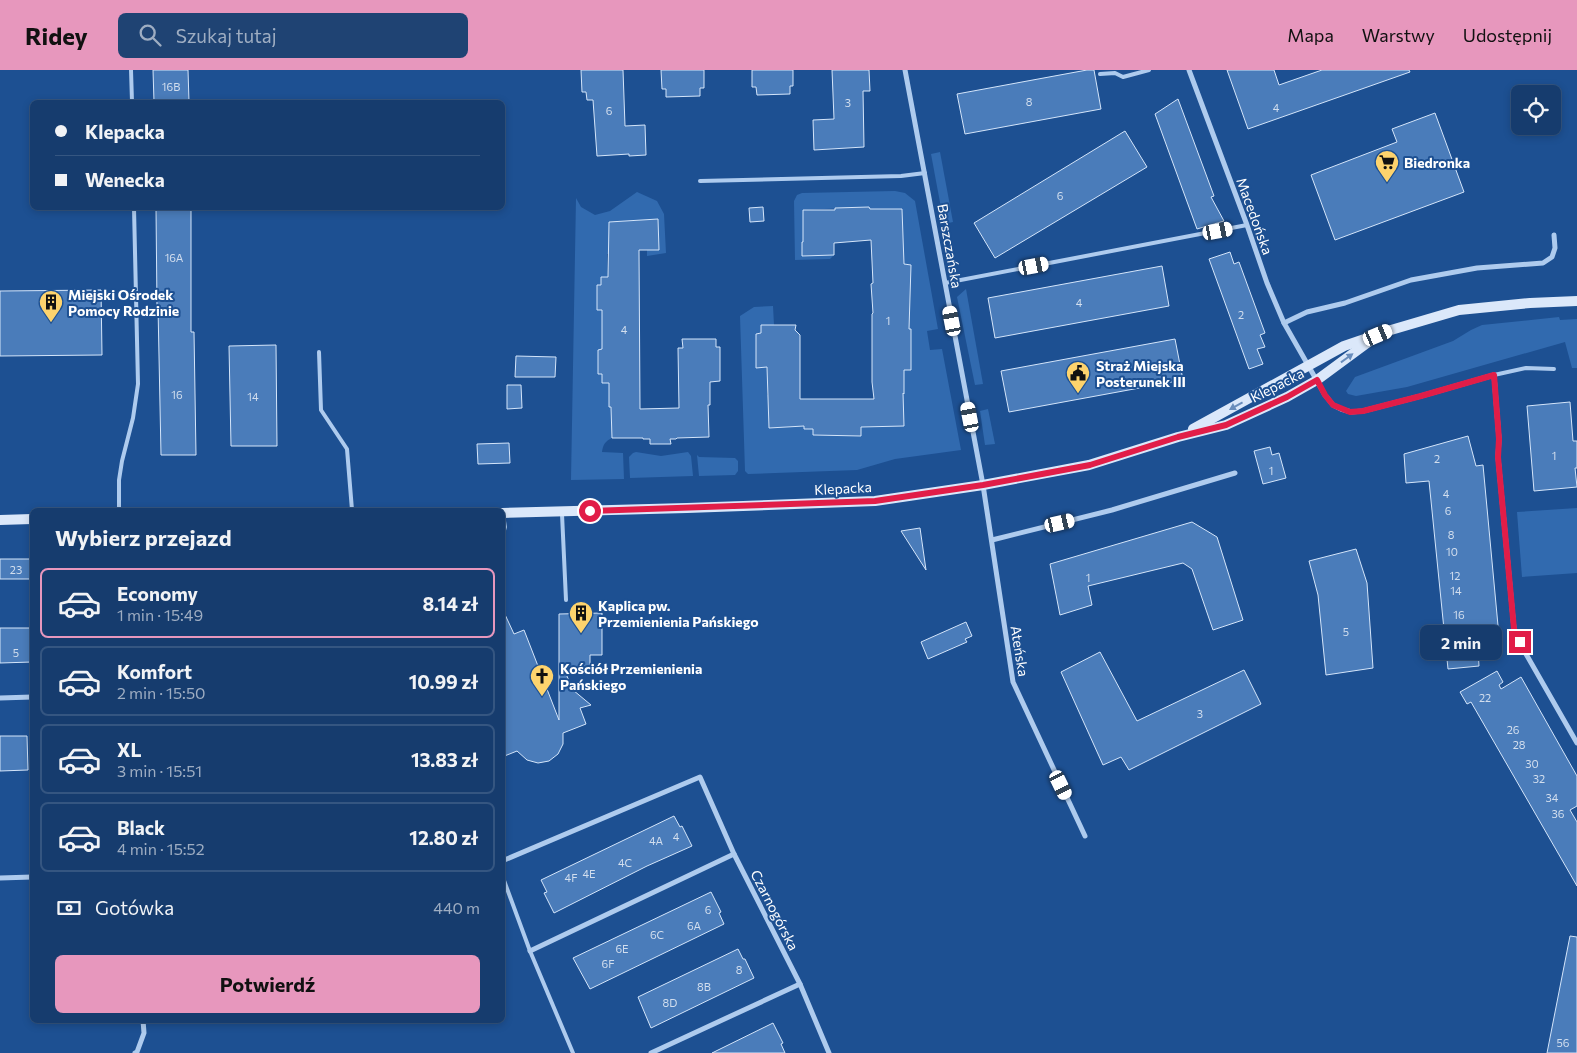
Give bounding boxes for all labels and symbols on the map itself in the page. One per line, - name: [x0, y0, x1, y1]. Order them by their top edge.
- house number: 16B: [162, 80, 180, 93]
- house number: 8: [1026, 95, 1033, 108]
- house number: 3: [845, 96, 851, 109]
- house number: 4: [1273, 101, 1280, 114]
- house number: 6: [606, 104, 613, 117]
- supermarket icon: Biedronka: [1374, 149, 1400, 183]
- place label: Biedronka: [1404, 154, 1470, 171]
- street label: Macedońska: [1233, 175, 1277, 257]
- house number: 6: [1057, 189, 1064, 202]
- street label: Barszczańska: [934, 202, 966, 290]
- car: [1201, 221, 1234, 241]
- house number: 16A: [165, 251, 184, 264]
- car: [1017, 256, 1050, 276]
- place label: Miejski Ośrodek Pomocy Rodzinie: [68, 286, 179, 319]
- building icon: Miejski Ośrodek Pomocy Rodzinie: [38, 289, 64, 323]
- house number: 4: [1076, 296, 1083, 309]
- car: [941, 305, 962, 337]
- house number: 2: [1238, 308, 1244, 321]
- house number: 1: [886, 314, 890, 327]
- car: [1361, 322, 1394, 348]
- house number: 4: [621, 323, 628, 336]
- one-way arrow: [1341, 353, 1354, 363]
- place label: Straż Miejska Posterunek III: [1096, 357, 1186, 390]
- public building icon: Straż Miejska Posterunek III: [1065, 360, 1091, 394]
- street label: Klepacka: [1247, 364, 1307, 406]
- house number: 16: [171, 388, 183, 401]
- house number: 14: [247, 390, 259, 403]
- car: [959, 401, 980, 433]
- one-way arrow: [1228, 402, 1243, 410]
- house number: 1: [1552, 449, 1556, 462]
- house number: 2: [1434, 452, 1440, 465]
- house number: 1: [1269, 464, 1273, 477]
- street label: Klepacka: [814, 478, 872, 498]
- house number: 4: [1443, 487, 1450, 500]
- route start: [579, 500, 601, 522]
- house number: 6: [1445, 504, 1452, 517]
- car: [1043, 512, 1076, 534]
- house number: 8: [1448, 528, 1455, 541]
- house number: 10: [1446, 545, 1458, 558]
- house number: 23: [10, 563, 22, 576]
- house number: 12: [1450, 569, 1460, 582]
- house number: 1: [1086, 571, 1090, 584]
- house number: 14: [1450, 584, 1462, 597]
- place label: Kaplica pw. Przemienienia Pańskiego: [598, 597, 759, 630]
- building icon: Kaplica pw. Przemienienia Pańskiego: [568, 600, 594, 634]
- house number: 16: [1453, 608, 1465, 621]
- street label: Ateńska: [1008, 624, 1032, 678]
- callout: 2 min: [1420, 624, 1502, 660]
- house number: 5: [1343, 625, 1349, 638]
- route end: [1509, 631, 1531, 653]
- house number: 5: [13, 646, 19, 659]
- place label: Kościół Przemienienia Pańskiego: [560, 660, 702, 693]
- church icon: Kościół Przemienienia Pańskiego: [529, 663, 555, 697]
- house number: 22: [1479, 691, 1491, 704]
- house number: 3: [1197, 707, 1203, 720]
- house number: 26: [1507, 723, 1520, 736]
- house number: 28: [1513, 738, 1526, 751]
- house number: 30: [1525, 757, 1539, 770]
- car: [1047, 768, 1074, 802]
- house number: 32: [1533, 772, 1545, 785]
- house number: 34: [1546, 791, 1559, 804]
- house number: 36: [1552, 807, 1565, 820]
- house number: 4: [673, 830, 680, 843]
- house number: 4A: [649, 834, 663, 847]
- house number: 4C: [618, 856, 632, 869]
- house number: 4E: [582, 867, 596, 880]
- street label: Czarnogórska: [747, 867, 803, 953]
- house number: 4F: [565, 871, 577, 884]
- house number: 6: [705, 903, 712, 916]
- house number: 6A: [687, 919, 701, 932]
- house number: 6C: [650, 928, 664, 941]
- house number: 6E: [615, 942, 629, 955]
- house number: 6F: [602, 957, 615, 970]
- house number: 8: [736, 963, 743, 976]
- house number: 8B: [697, 980, 711, 993]
- house number: 8D: [663, 996, 677, 1009]
- house number: 56: [1557, 1036, 1570, 1049]

